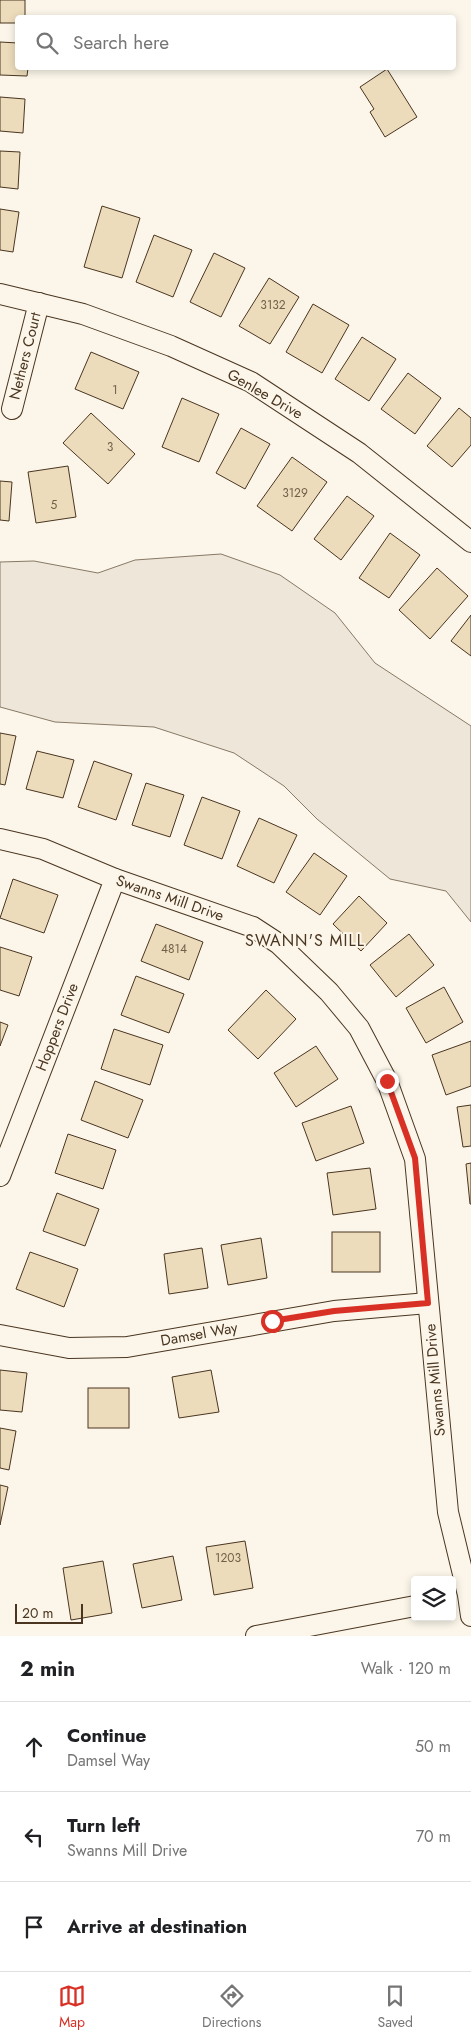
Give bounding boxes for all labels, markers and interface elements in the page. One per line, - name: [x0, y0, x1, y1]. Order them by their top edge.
- search box: [15, 15, 456, 70]
- icon: search: [33, 29, 61, 57]
- text: Search here: [73, 29, 169, 56]
- house number: 3132: [260, 296, 286, 314]
- street label: Nethers Court: [4, 310, 47, 402]
- street label: Genlee Drive: [223, 363, 307, 425]
- house number: 1: [112, 381, 118, 399]
- house number: 3: [107, 438, 114, 456]
- house number: 3129: [282, 484, 308, 502]
- house number: 5: [51, 496, 58, 514]
- street label: Swanns Mill Drive: [113, 869, 227, 927]
- district label: SWANN'S MILL: [245, 929, 365, 952]
- house number: 4814: [161, 940, 187, 958]
- street label: Hoppers Drive: [30, 979, 84, 1074]
- route end: [376, 1070, 399, 1093]
- route start: [261, 1310, 284, 1333]
- street label: Damsel Way: [159, 1316, 240, 1352]
- street label: Swanns Mill Drive: [419, 1323, 451, 1437]
- house number: 1203: [215, 1549, 241, 1567]
- map controls: [411, 1576, 456, 1621]
- button: layers: [411, 1576, 456, 1621]
- scale bar: [15, 1601, 82, 1624]
- text: 20 m: [22, 1603, 54, 1623]
- text: 2 min: [20, 1654, 75, 1684]
- text: Walk · 120 m: [361, 1657, 451, 1680]
- text: Continue: [67, 1722, 146, 1749]
- icon: ahead: [20, 1733, 48, 1761]
- text: 50 m: [415, 1735, 451, 1758]
- text: Damsel Way: [67, 1749, 150, 1772]
- text: Turn left: [67, 1812, 140, 1839]
- icon: left: [20, 1823, 48, 1851]
- text: 70 m: [416, 1825, 451, 1848]
- text: Swanns Mill Drive: [67, 1839, 187, 1862]
- icon: arrive: [20, 1913, 48, 1941]
- text: Arrive at destination: [67, 1913, 247, 1940]
- tab: Map: [58, 1982, 86, 2032]
- tab: Directions: [202, 1982, 261, 2032]
- tab: Saved: [377, 1982, 413, 2032]

